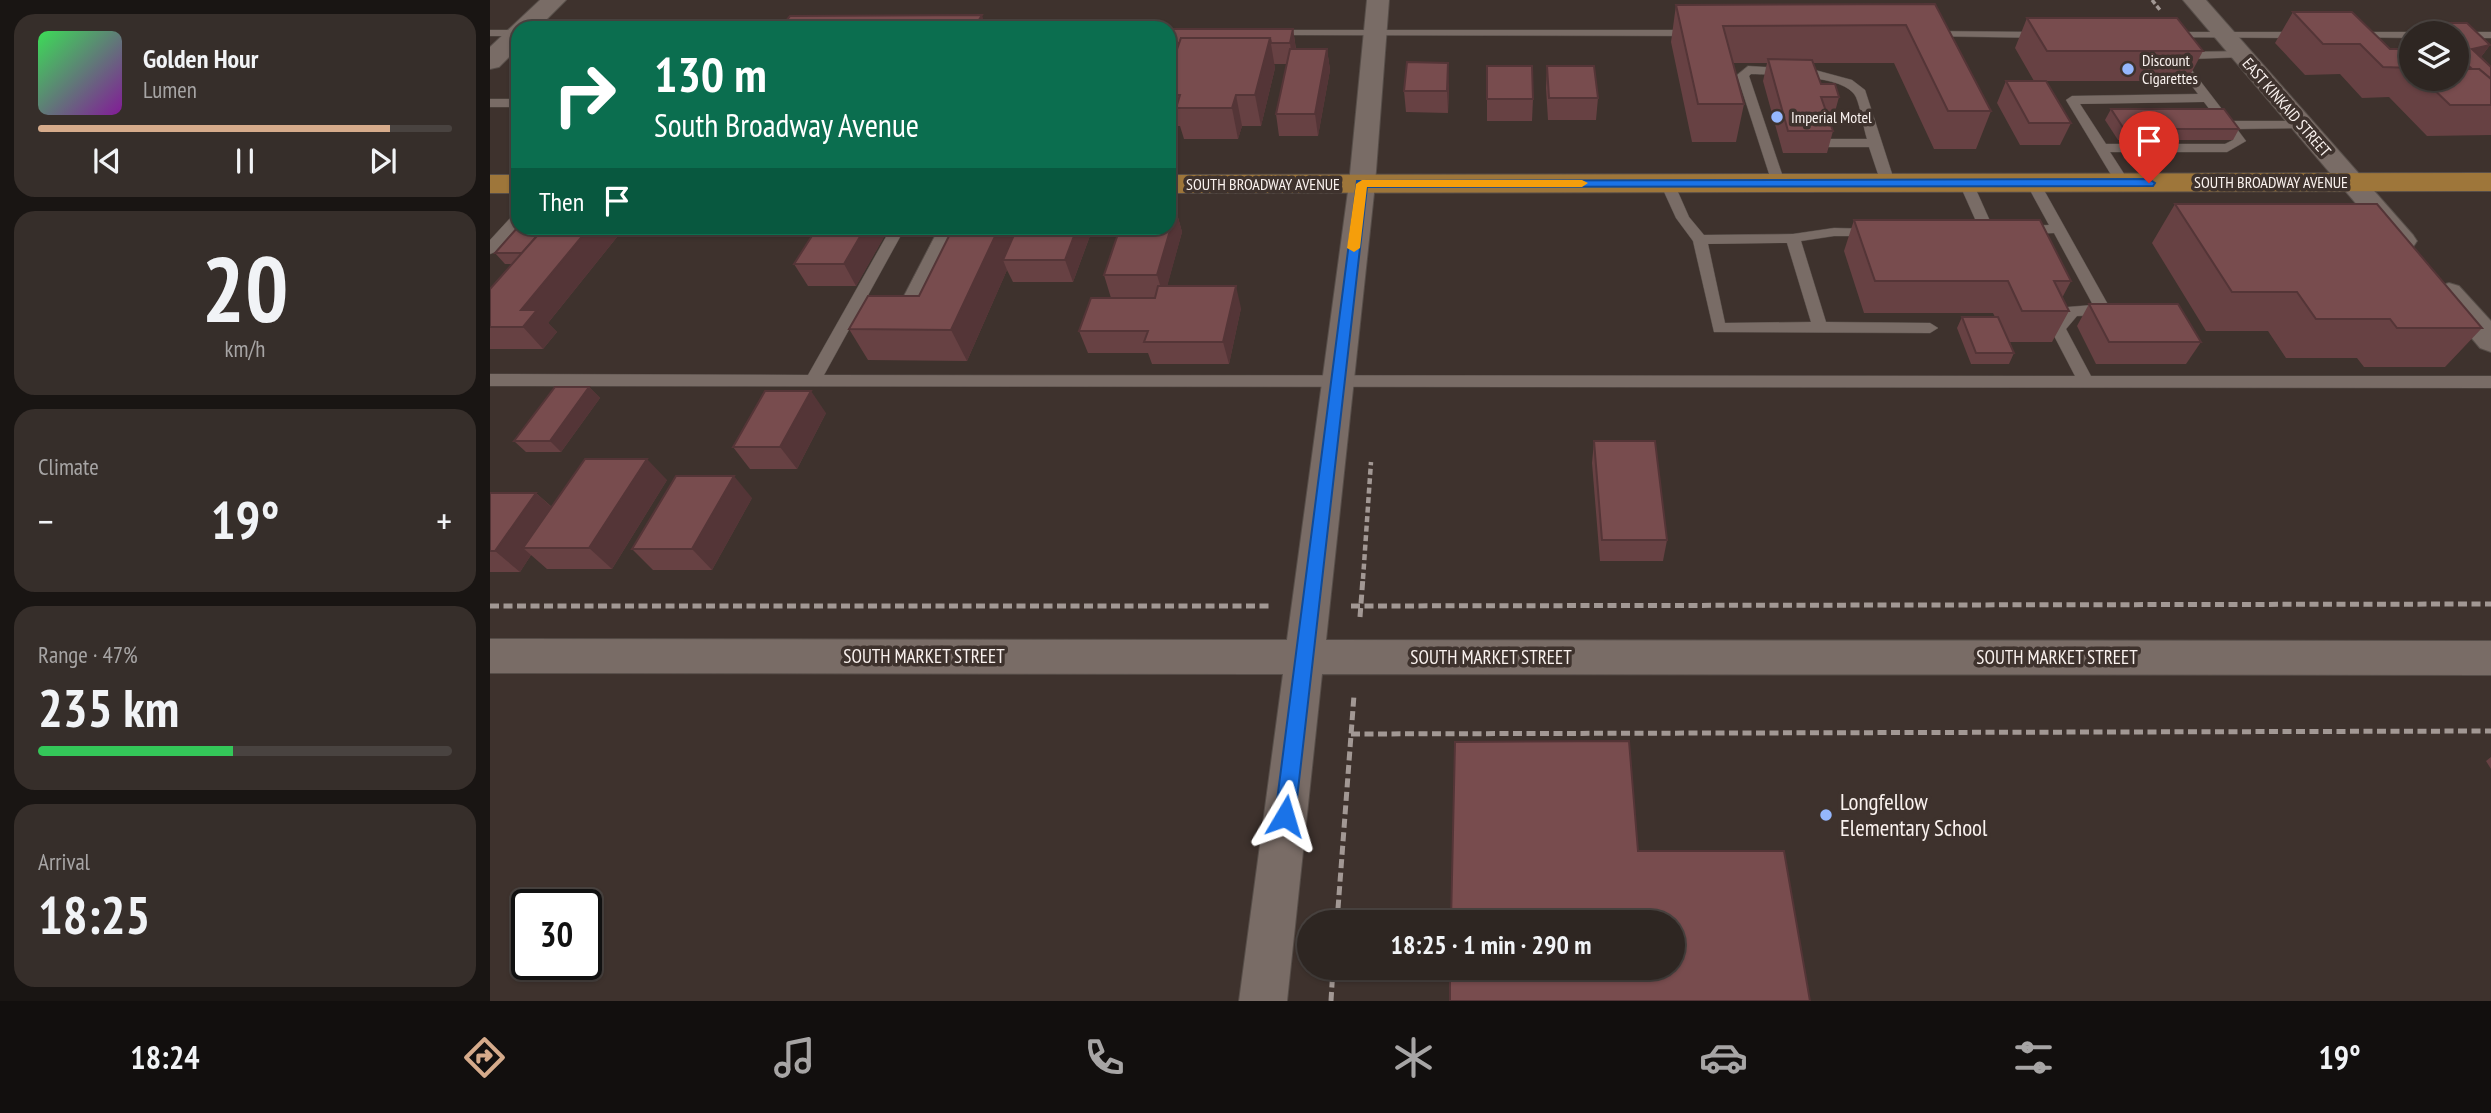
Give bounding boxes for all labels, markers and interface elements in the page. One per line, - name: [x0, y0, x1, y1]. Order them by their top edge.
- map controls: [2399, 21, 2469, 91]
- button: layers: [2399, 21, 2469, 91]
- text: Golden Hour: [143, 42, 258, 75]
- text: 130 m: [654, 42, 767, 106]
- icon: right: [539, 49, 630, 140]
- place label: Discount Cigarettes: [2142, 50, 2198, 88]
- street label: EAST KINKAID STREET: [2239, 53, 2335, 161]
- marker: Discount Cigarettes: [2120, 61, 2136, 77]
- text: Lumen: [143, 75, 197, 104]
- text: South Broadway Avenue: [654, 104, 919, 146]
- place label: Imperial Motel: [1791, 107, 1872, 127]
- marker: Imperial Motel: [1769, 109, 1785, 125]
- pin: [2119, 111, 2179, 183]
- icon: arrive: [2130, 122, 2168, 160]
- icon: previous: [88, 142, 126, 180]
- icon: pause: [226, 142, 264, 180]
- icon: next: [364, 142, 402, 180]
- street label: SOUTH BROADWAY AVENUE: [2194, 172, 2348, 192]
- street label: SOUTH BROADWAY AVENUE: [1186, 174, 1340, 194]
- icon: arrive: [598, 182, 636, 220]
- text: Then: [539, 185, 584, 218]
- text: 20: [202, 229, 289, 347]
- text: km/h: [225, 334, 265, 363]
- text: Climate: [38, 452, 99, 481]
- text: 19°: [211, 486, 279, 553]
- text: −: [38, 496, 54, 545]
- text: +: [436, 496, 452, 545]
- text: Range · 47%: [38, 640, 138, 669]
- street label: SOUTH MARKET STREET: [843, 644, 1005, 668]
- street label: SOUTH MARKET STREET: [1410, 645, 1572, 669]
- street label: SOUTH MARKET STREET: [1976, 645, 2138, 669]
- text: 235 km: [38, 674, 179, 741]
- position arrow: [1248, 779, 1322, 853]
- place label: Longfellow Elementary School: [1840, 787, 1988, 842]
- marker: Longfellow Elementary School: [1818, 807, 1834, 823]
- text: Arrival: [38, 847, 90, 876]
- text: 18:25: [38, 881, 150, 948]
- speed limit sign: 30: [511, 889, 602, 980]
- text: 18:25 · 1 min · 290 m: [1391, 928, 1591, 961]
- icon: directions: [460, 1033, 509, 1082]
- icon: music: [770, 1033, 819, 1082]
- icon: phone: [1080, 1033, 1129, 1082]
- icon: climate: [1389, 1033, 1438, 1082]
- icon: car: [1699, 1033, 1748, 1082]
- icon: filters: [2009, 1033, 2058, 1082]
- text: 18:24: [130, 1036, 200, 1078]
- text: 19°: [2318, 1036, 2361, 1078]

